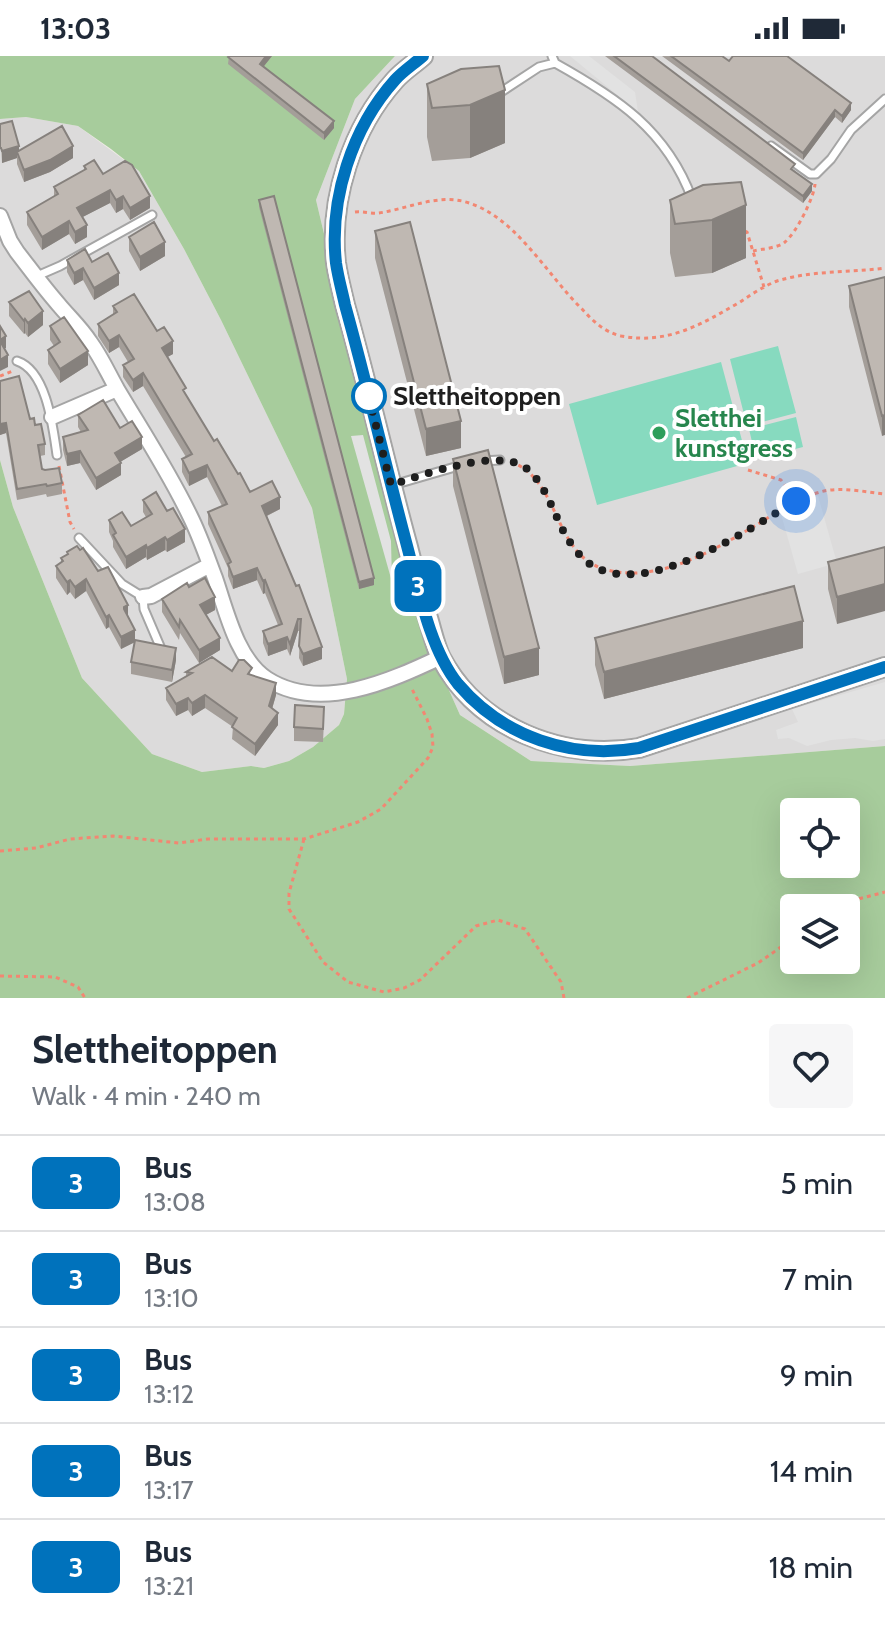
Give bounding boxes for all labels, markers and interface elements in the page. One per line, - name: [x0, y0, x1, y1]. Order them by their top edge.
- text: 13:03: [40, 10, 111, 47]
- marker: Slettheitoppen: [352, 379, 386, 413]
- place label: Slettheitoppen: [393, 380, 561, 412]
- place label: Sletthei kunstgress: [675, 402, 793, 464]
- marker: Sletthei kunstgress: [650, 424, 668, 442]
- your location: [776, 481, 816, 521]
- line badge: 3: [392, 560, 444, 612]
- text: 3: [410, 569, 426, 603]
- map controls: [780, 798, 860, 974]
- button: locate: [780, 798, 860, 878]
- button: layers: [780, 894, 860, 974]
- button: heart: [769, 1024, 853, 1108]
- text: Slettheitoppen: [32, 1026, 278, 1073]
- text: Walk · 4 min · 240 m: [32, 1080, 261, 1112]
- text: Bus: [144, 1149, 192, 1186]
- text: 5 min: [781, 1165, 853, 1202]
- text: 3: [68, 1166, 84, 1200]
- text: 13:08: [144, 1186, 206, 1218]
- text: Bus: [144, 1245, 192, 1282]
- text: 7 min: [782, 1261, 853, 1298]
- text: 3: [68, 1262, 84, 1296]
- text: 13:10: [144, 1282, 199, 1314]
- text: Bus: [144, 1341, 192, 1378]
- text: 9 min: [780, 1357, 853, 1394]
- text: 3: [68, 1358, 84, 1392]
- text: 13:12: [144, 1378, 194, 1410]
- text: Bus: [144, 1437, 192, 1474]
- text: 14 min: [770, 1453, 853, 1490]
- text: 3: [68, 1454, 84, 1488]
- text: 13:17: [144, 1474, 194, 1506]
- text: Bus: [144, 1533, 192, 1570]
- text: 18 min: [769, 1549, 853, 1586]
- text: 3: [68, 1550, 84, 1584]
- text: 13:21: [144, 1570, 194, 1602]

